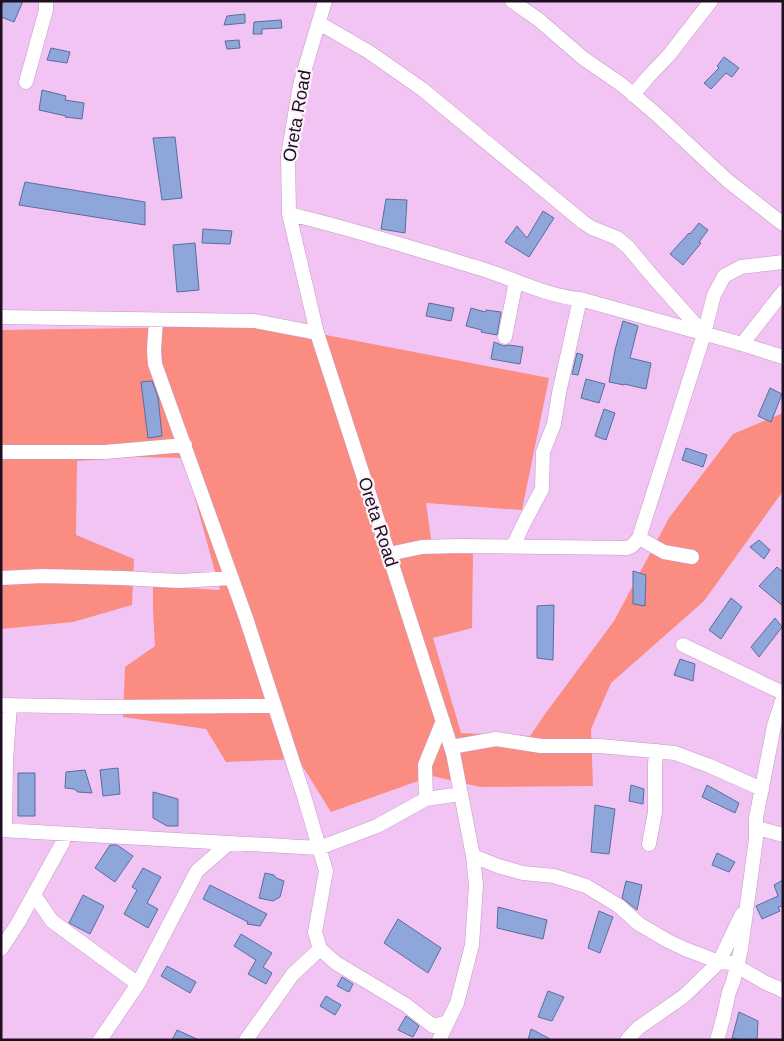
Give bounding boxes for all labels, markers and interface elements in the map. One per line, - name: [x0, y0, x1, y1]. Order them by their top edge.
- street label: Oreta Road: [279, 68, 315, 164]
- street label: Oreta Road: [354, 475, 402, 569]

